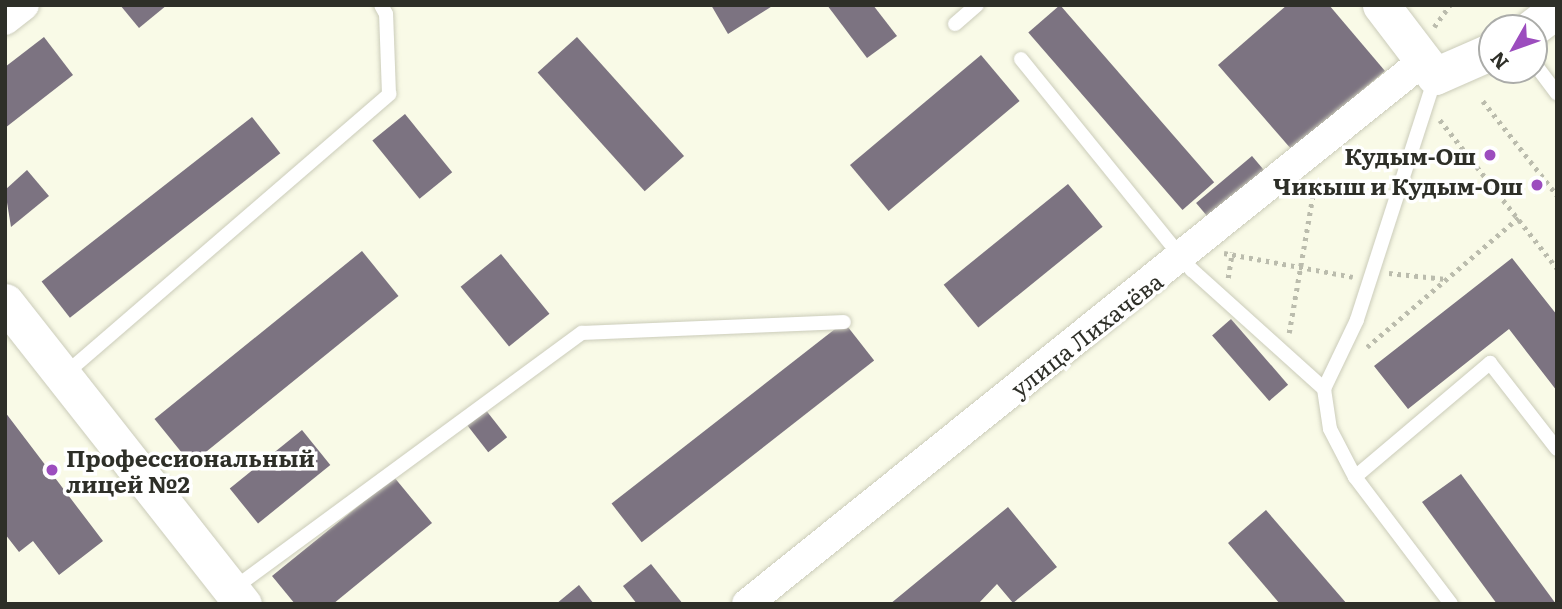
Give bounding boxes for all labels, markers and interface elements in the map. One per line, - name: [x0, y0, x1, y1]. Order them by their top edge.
- north arrow: [1478, 14, 1548, 84]
- text: N: [1483, 46, 1514, 76]
- place label: Кудым-Ош: [1344, 141, 1476, 169]
- marker: Кудым-Ош: [1482, 147, 1498, 163]
- place label: Чикыш и Кудым-Ош: [1273, 171, 1523, 199]
- marker: Чикыш и Кудым-Ош: [1529, 177, 1545, 193]
- street label: улица Лихачёва: [1005, 266, 1167, 402]
- place label: Профессиональный лицей №2: [66, 443, 315, 497]
- marker: Профессиональный лицей №2: [44, 462, 60, 478]

